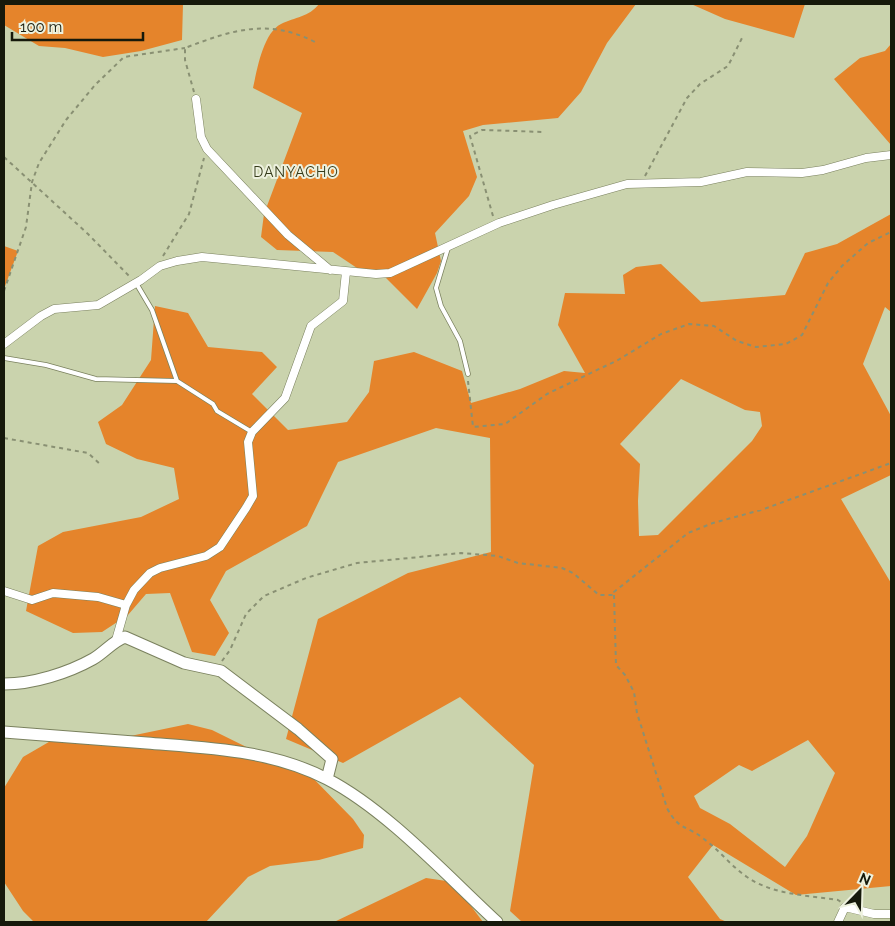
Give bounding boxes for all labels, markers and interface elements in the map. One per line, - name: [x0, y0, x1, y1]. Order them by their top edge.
- scale bar: [12, 10, 144, 42]
- text: 100 m: [20, 18, 62, 36]
- district label: DANYACHO: [253, 164, 339, 180]
- north arrow: [835, 866, 885, 916]
- text: N: [857, 870, 873, 888]

